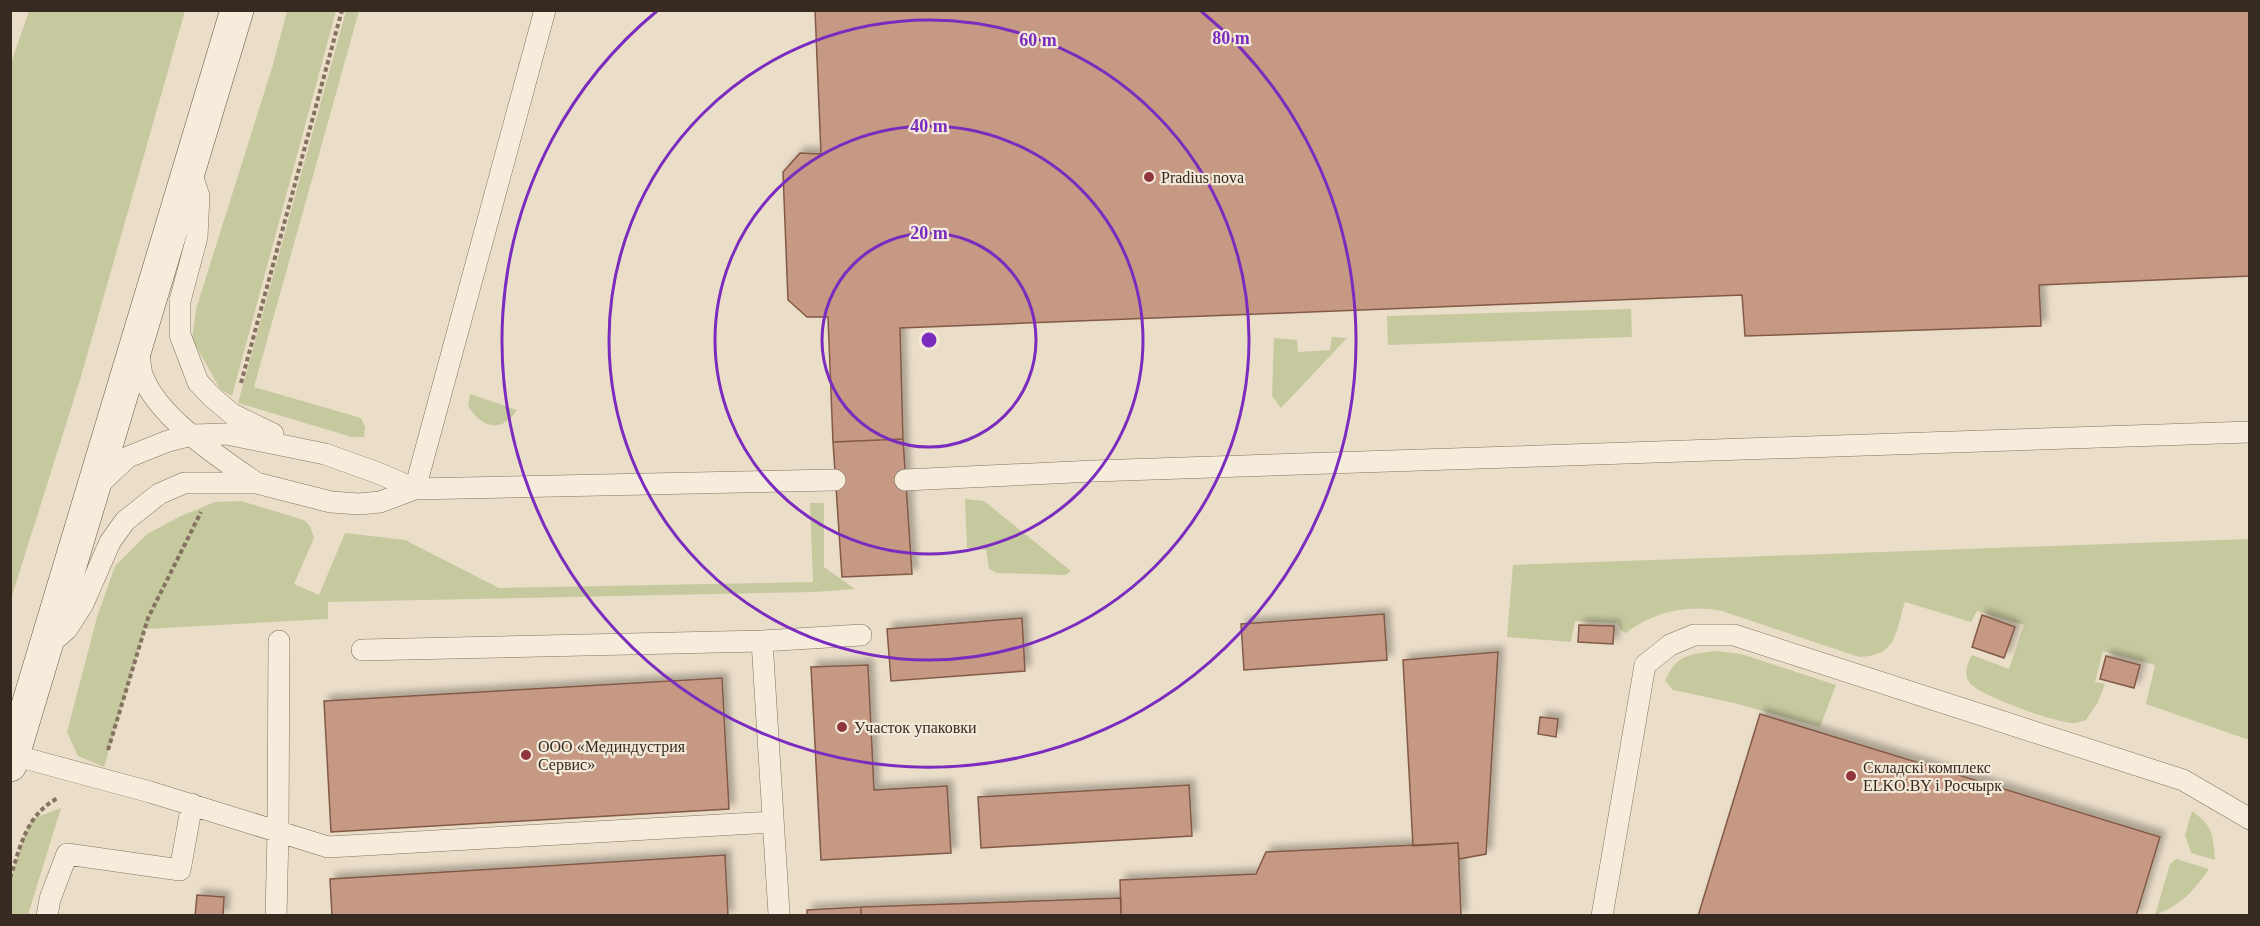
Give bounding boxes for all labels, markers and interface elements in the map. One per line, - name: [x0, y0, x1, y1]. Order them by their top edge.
- text: 80 m: [1212, 28, 1250, 48]
- text: 60 m: [1019, 30, 1057, 50]
- text: 40 m: [910, 116, 948, 136]
- place label: Pradius nova: [1161, 169, 1244, 186]
- marker: Pradius nova: [1142, 170, 1156, 184]
- text: 20 m: [910, 223, 948, 243]
- centre of rings: [919, 330, 939, 350]
- place label: Участок упаковки: [854, 719, 977, 737]
- marker: Участок упаковки: [835, 720, 849, 734]
- place label: ООО «Мединдустрия Сервис»: [538, 738, 686, 774]
- marker: ООО «Мединдустрия Сервис»: [519, 748, 533, 762]
- place label: Складскі комплекс ELKO.BY і Росчырк: [1863, 759, 2002, 795]
- marker: Складскі комплекс ELKO.BY і Росчырк: [1844, 769, 1858, 783]

